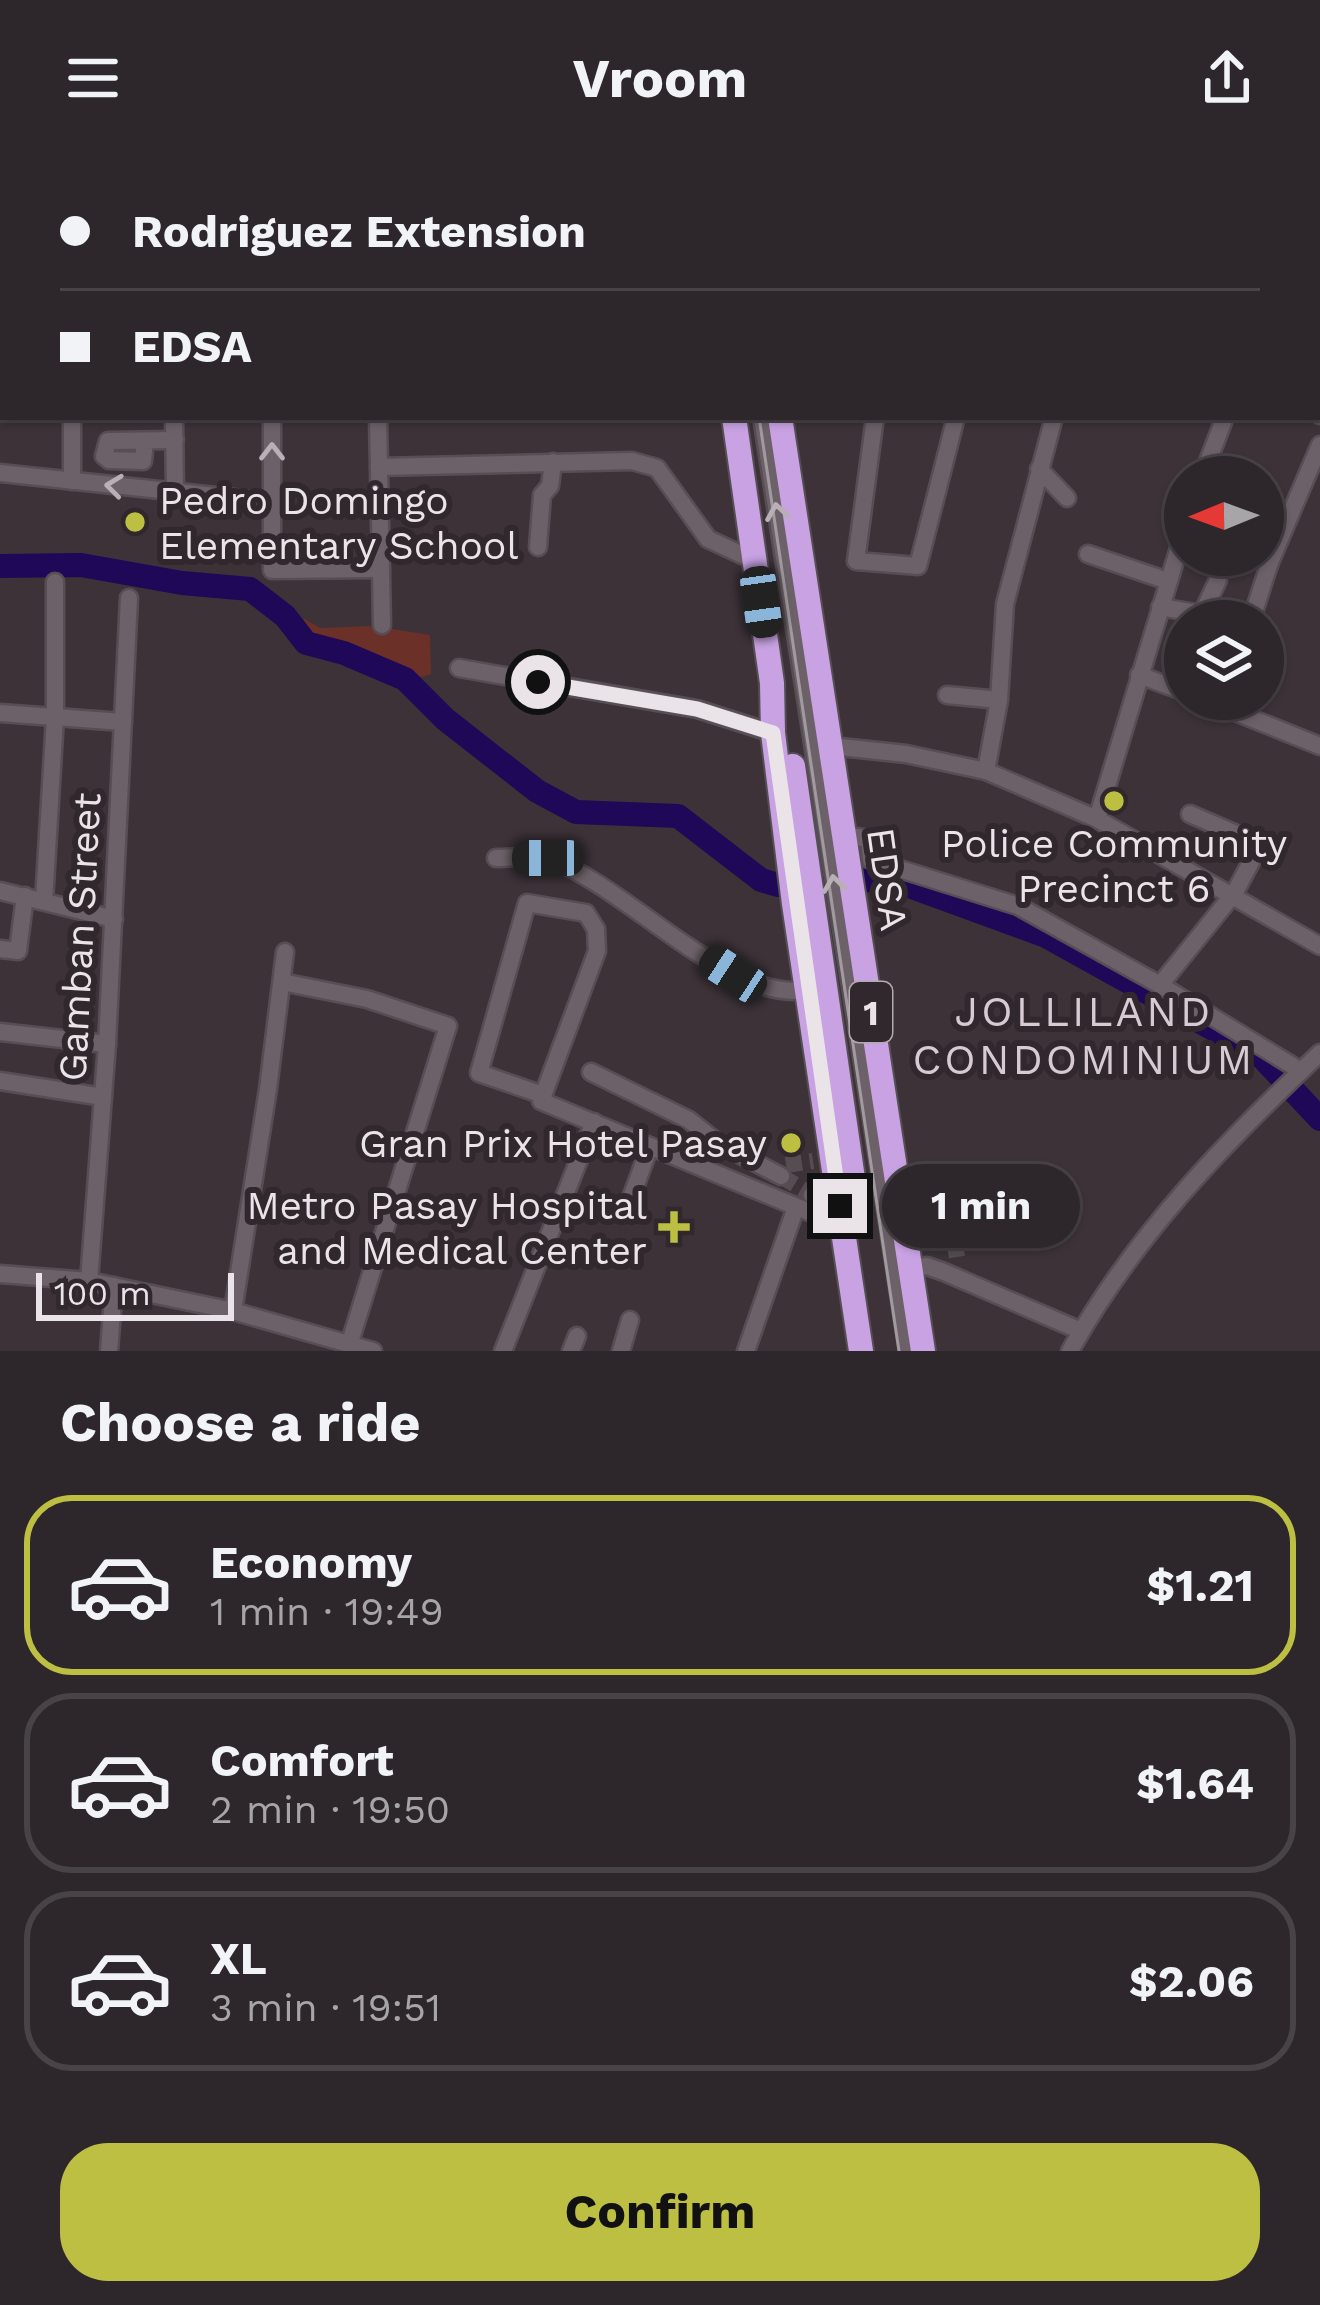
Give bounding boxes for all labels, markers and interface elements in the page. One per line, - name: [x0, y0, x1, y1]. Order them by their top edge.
- icon: menu: [60, 45, 126, 111]
- icon: share: [1194, 45, 1260, 111]
- text: Vroom: [573, 47, 747, 110]
- text: Rodriguez Extension: [132, 205, 586, 258]
- text: EDSA: [132, 320, 252, 373]
- one-way arrow: [259, 442, 285, 460]
- north arrow: [1164, 456, 1284, 576]
- map controls: [1164, 456, 1284, 720]
- one-way arrow: [104, 474, 123, 499]
- place label: Pedro Domingo Elementary School: [159, 478, 518, 568]
- one-way arrow: [765, 503, 791, 522]
- marker: Pedro Domingo Elementary School: [122, 509, 148, 535]
- car: [738, 564, 784, 640]
- button: layers: [1164, 600, 1284, 720]
- route start: [511, 655, 565, 709]
- marker: Police Community Precinct 6: [1101, 788, 1127, 814]
- street label: Gamban Street: [49, 792, 110, 1082]
- place label: Police Community Precinct 6: [941, 821, 1287, 911]
- street label: EDSA: [858, 825, 917, 933]
- car: [512, 840, 584, 876]
- one-way arrow: [822, 874, 848, 894]
- car: [693, 939, 773, 1009]
- road number: 1: [850, 982, 892, 1042]
- district label: JOLLILAND CONDOMINIUM: [913, 987, 1255, 1084]
- place label: Gran Prix Hotel Pasay: [359, 1121, 767, 1166]
- marker: Gran Prix Hotel Pasay: [778, 1130, 804, 1156]
- callout: 1 min: [882, 1164, 1080, 1248]
- route end: [813, 1179, 867, 1233]
- place label: Metro Pasay Hospital and Medical Center: [247, 1183, 647, 1273]
- text: 1 min: [931, 1183, 1031, 1228]
- marker: Metro Pasay Hospital and Medical Center: [658, 1211, 690, 1243]
- scale bar: [36, 1267, 234, 1320]
- text: 100 m: [54, 1274, 151, 1313]
- text: Choose a ride: [60, 1391, 421, 1454]
- icon: car: [66, 1531, 174, 1639]
- text: Economy: [210, 1536, 412, 1589]
- text: $1.21: [1146, 1559, 1254, 1612]
- text: 1 min · 19:49: [210, 1589, 444, 1634]
- icon: car: [66, 1729, 174, 1837]
- text: Comfort: [210, 1734, 394, 1787]
- text: $1.64: [1136, 1757, 1254, 1810]
- text: 2 min · 19:50: [210, 1787, 450, 1832]
- icon: car: [66, 1927, 174, 2035]
- text: XL: [210, 1932, 267, 1985]
- text: $2.06: [1129, 1955, 1254, 2008]
- text: 3 min · 19:51: [210, 1985, 441, 2030]
- button: Confirm: [60, 2143, 1260, 2281]

